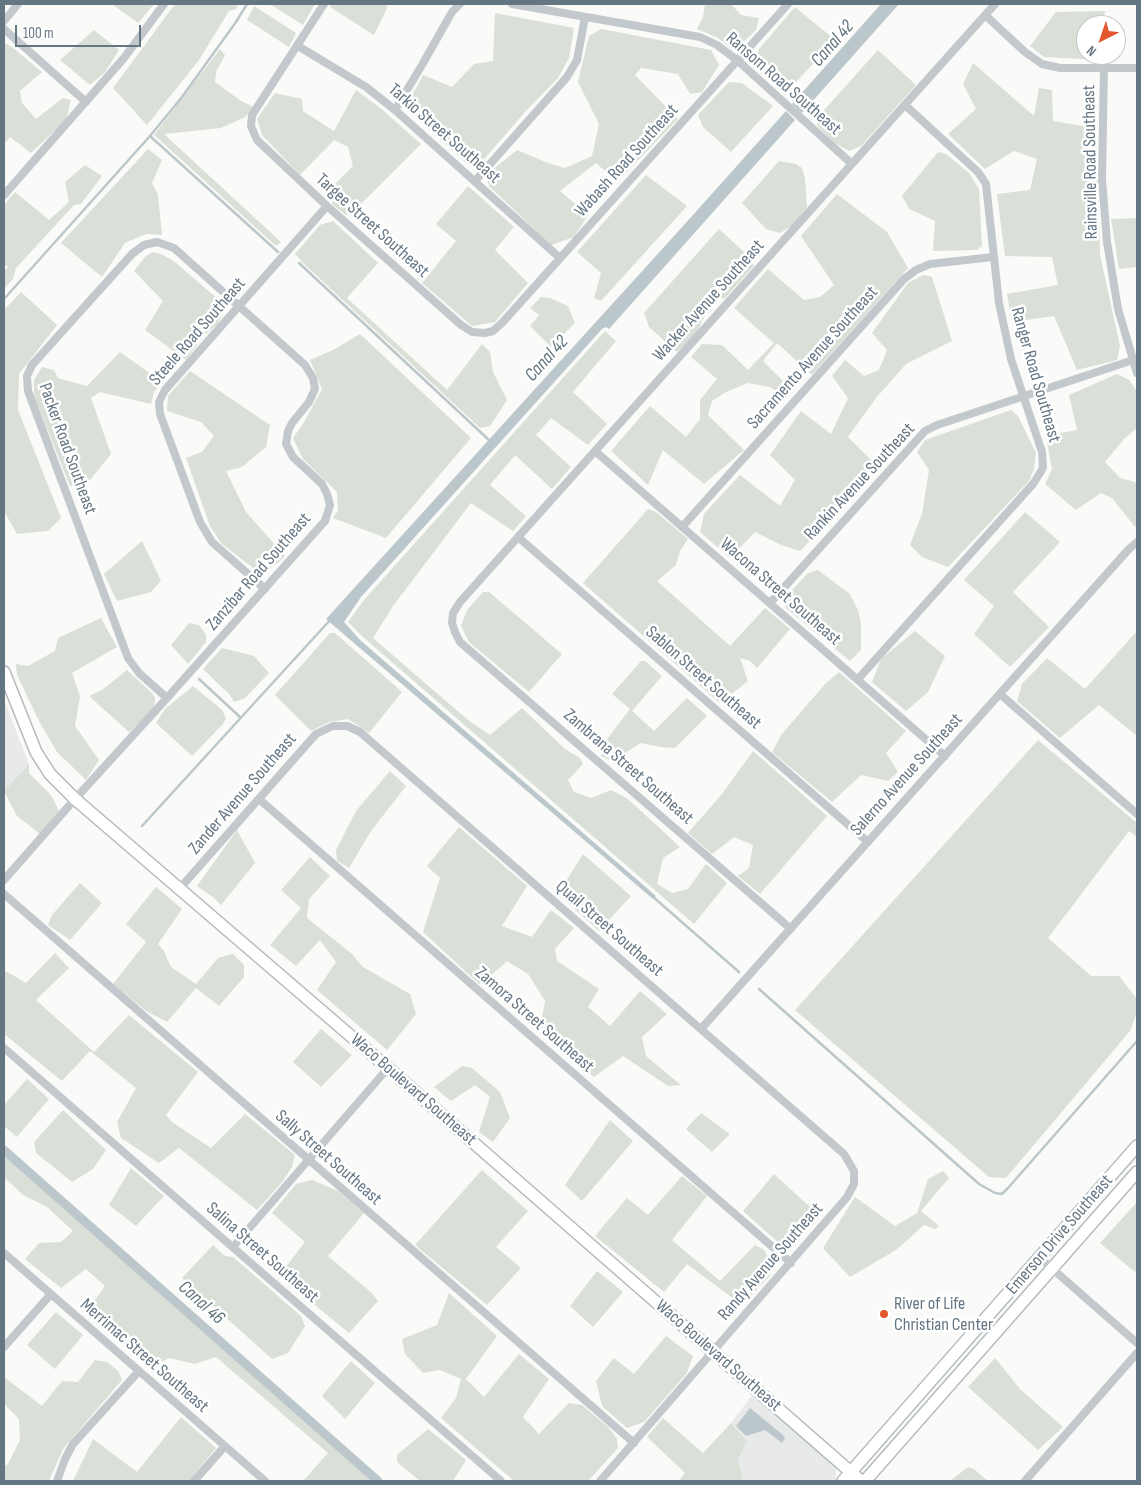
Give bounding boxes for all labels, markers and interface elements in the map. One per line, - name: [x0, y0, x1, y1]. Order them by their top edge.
- scale bar: [18, 15, 144, 47]
- north arrow: [1076, 15, 1126, 65]
- water label: Canal 42: [807, 16, 859, 72]
- text: 100 m: [23, 24, 54, 43]
- street label: Ransom Road Southeast: [721, 28, 845, 140]
- text: N: [1083, 42, 1100, 60]
- street label: Tarkio Street Southeast: [383, 79, 505, 189]
- street label: Rainsville Road Southeast: [1079, 85, 1103, 239]
- street label: Wabash Road Southeast: [571, 100, 683, 222]
- street label: Targee Street Southeast: [311, 169, 433, 283]
- street label: Wacker Avenue Southeast: [649, 236, 769, 366]
- street label: Steele Road Southeast: [145, 274, 251, 390]
- street label: Sacramento Avenue Southeast: [743, 282, 883, 434]
- street label: Ranger Road Southeast: [1005, 305, 1065, 445]
- water label: Canal 42: [520, 331, 574, 387]
- street label: Packer Road Southeast: [33, 380, 101, 518]
- street label: Rankin Avenue Southeast: [800, 419, 920, 545]
- street label: Zanzibar Road Southeast: [202, 509, 316, 635]
- street label: Wacona Street Southeast: [715, 534, 845, 650]
- street label: Sablon Street Southeast: [641, 622, 765, 734]
- street label: Zambrana Street Southeast: [559, 705, 697, 829]
- street label: Salerno Avenue Southeast: [846, 709, 968, 841]
- street label: Zander Avenue Southeast: [184, 729, 302, 859]
- street label: Quail Street Southeast: [551, 876, 667, 982]
- street label: Zamora Street Southeast: [470, 962, 598, 1078]
- street label: Waco Boulevard Southeast: [346, 1029, 480, 1151]
- street label: Sally Street Southeast: [270, 1106, 386, 1210]
- street label: Emerson Drive Southeast: [1002, 1171, 1118, 1299]
- street label: Salina Street Southeast: [201, 1198, 323, 1308]
- street label: Randy Avenue Southeast: [714, 1199, 828, 1325]
- water label: Canal 46: [173, 1276, 229, 1330]
- place label: River of Life Christian Center: [894, 1293, 993, 1336]
- street label: Merrimac Street Southeast: [75, 1294, 213, 1418]
- street label: Waco Boulevard Southeast: [651, 1295, 785, 1417]
- marker: River of Life Christian Center: [878, 1308, 890, 1320]

